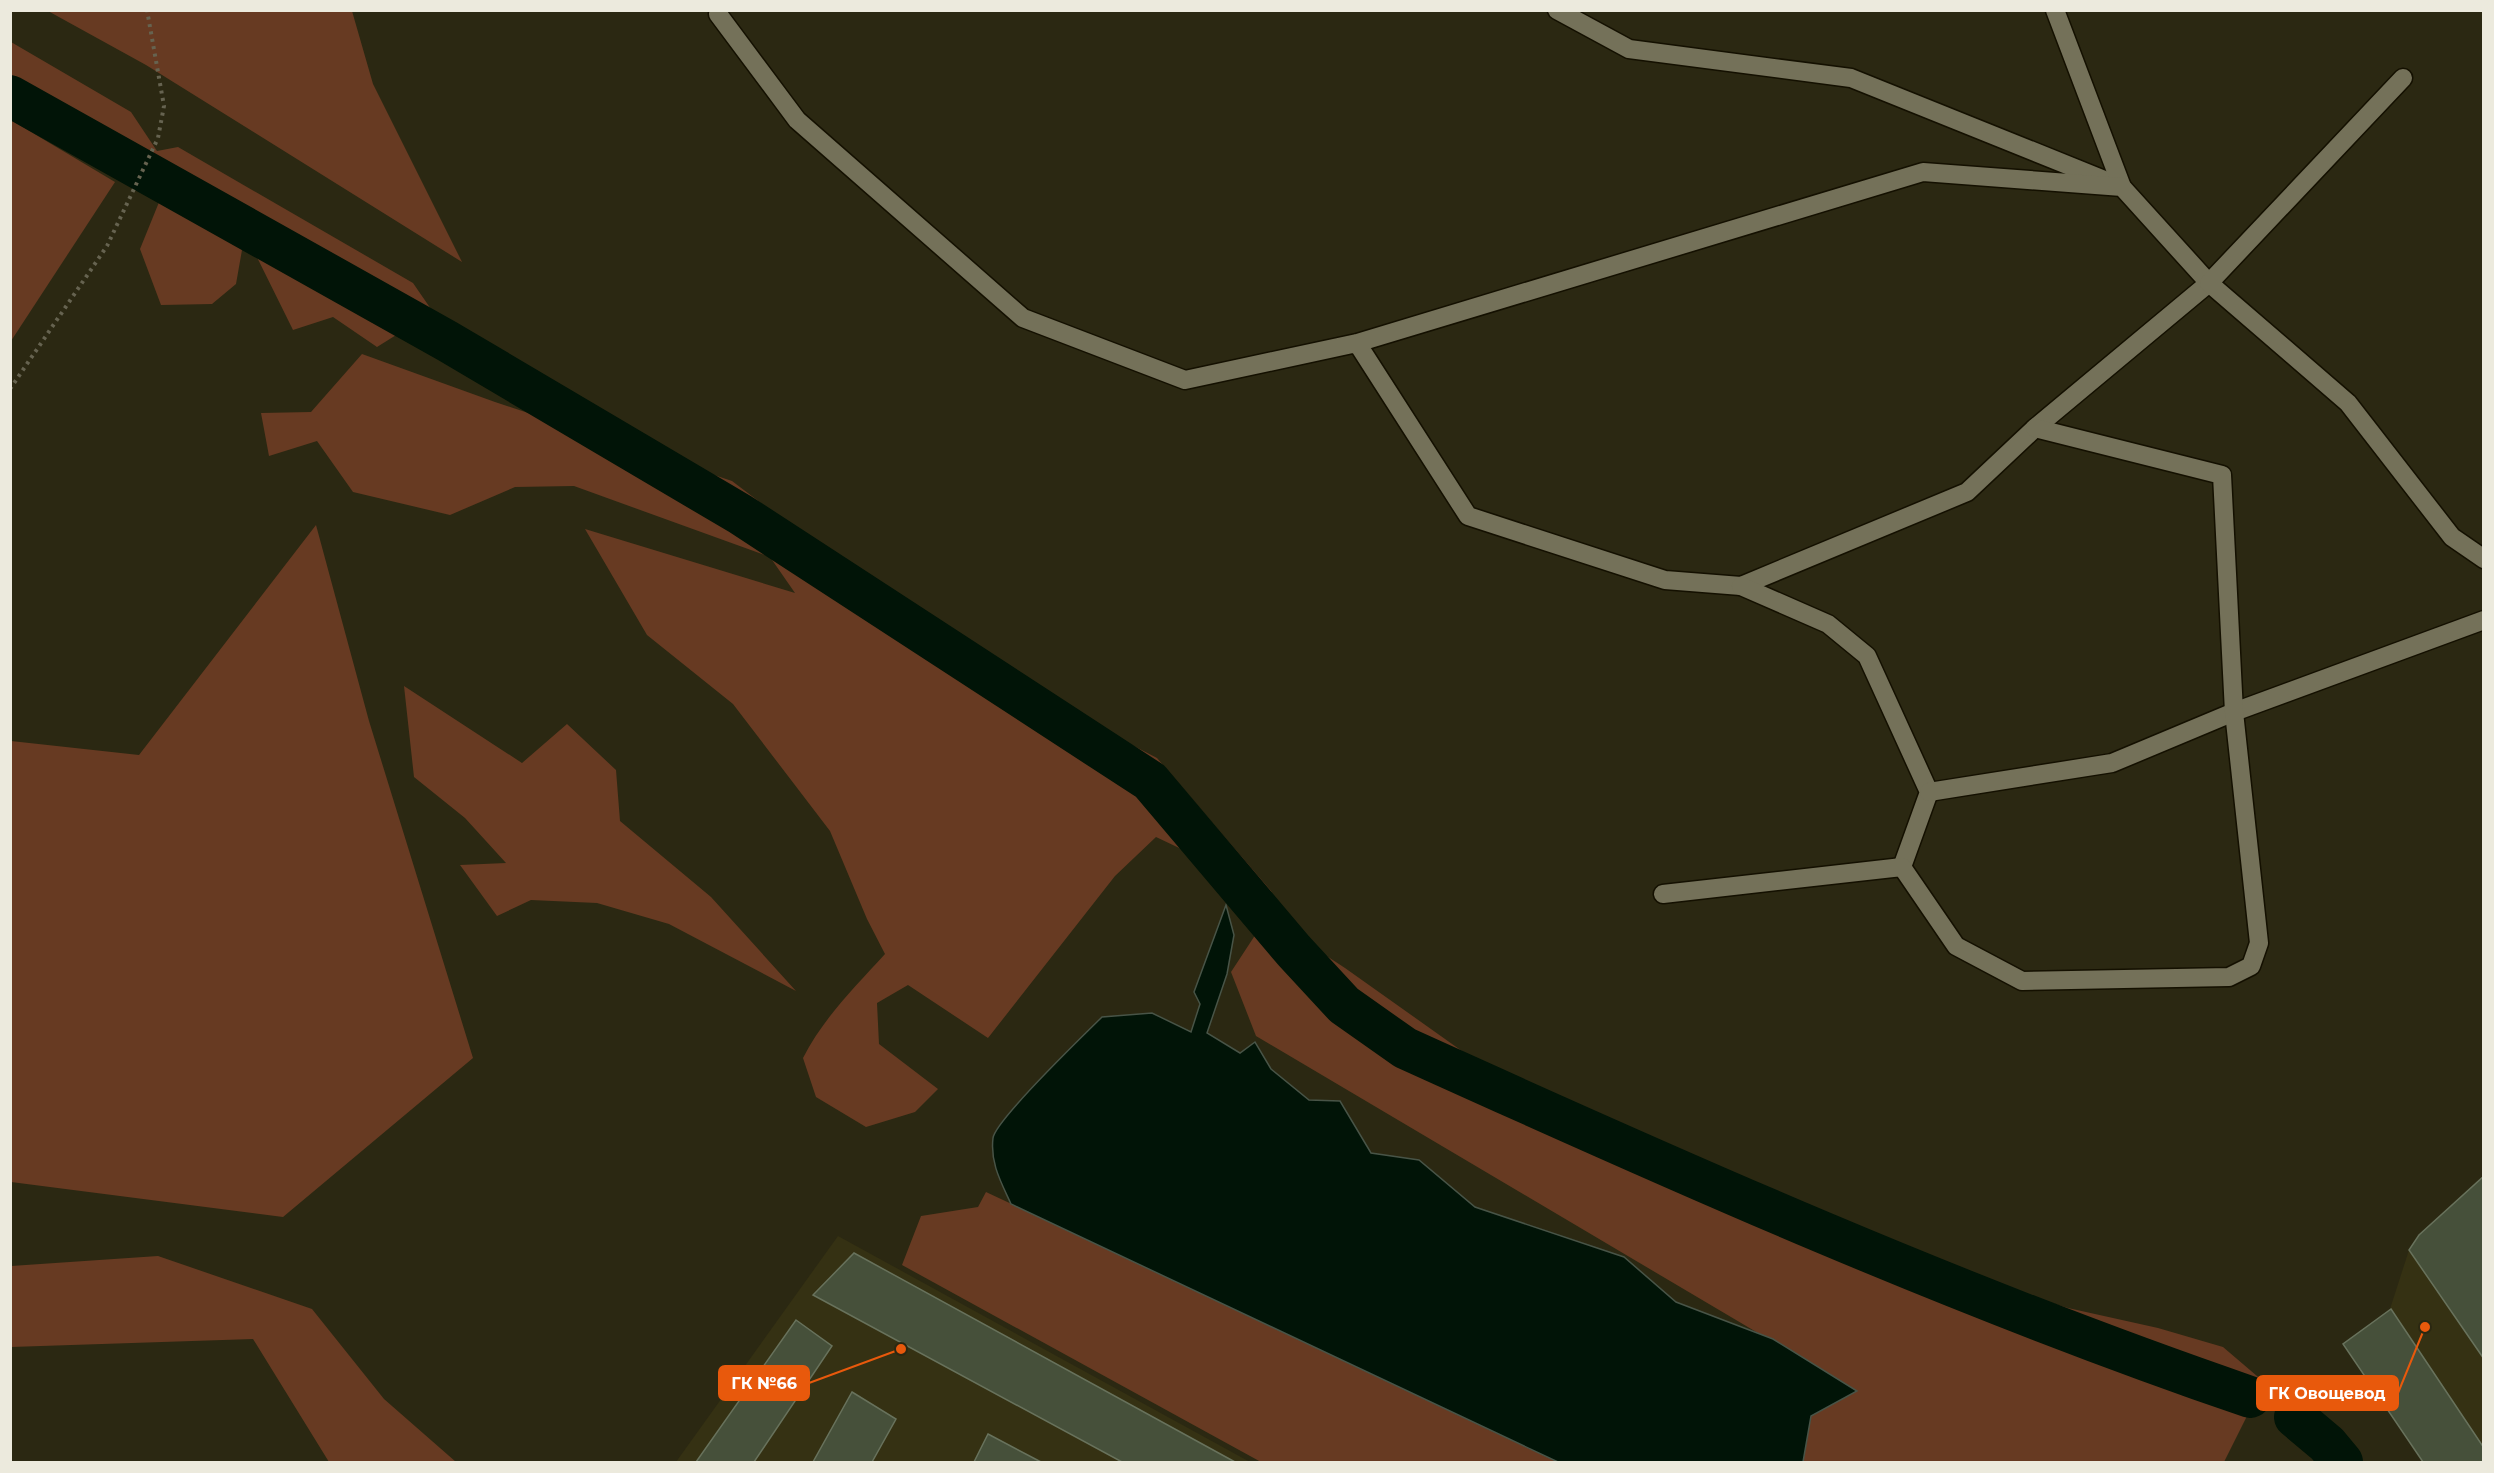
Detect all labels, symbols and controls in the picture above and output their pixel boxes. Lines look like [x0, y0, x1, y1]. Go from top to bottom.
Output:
callout: ГК №66 [719, 1366, 809, 1400]
text: ГК №66 [731, 1374, 797, 1393]
callout: ГК Овощевод [2257, 1376, 2398, 1410]
text: ГК Овощевод [2269, 1384, 2386, 1403]

